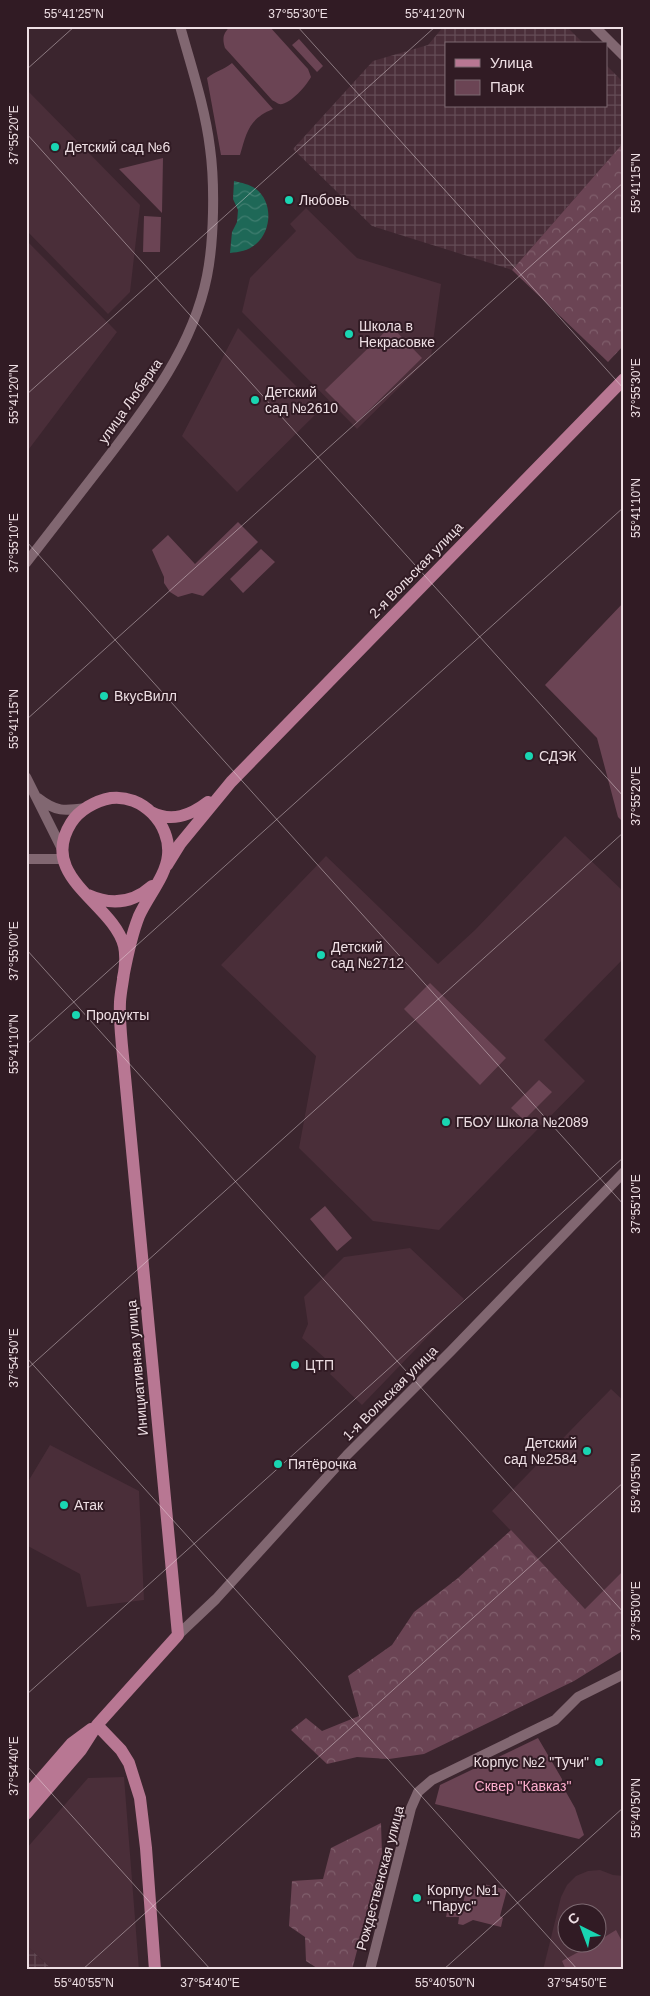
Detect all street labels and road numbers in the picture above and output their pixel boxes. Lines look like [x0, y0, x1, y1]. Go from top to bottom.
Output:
street label: улица Люберка [95, 355, 165, 446]
street label: 2-я Вольская улица [366, 518, 466, 621]
street label: Инициативная улица [123, 1299, 151, 1436]
street label: 1-я Вольская улица [339, 1342, 441, 1444]
street label: Рождественская улица [353, 1804, 407, 1952]

